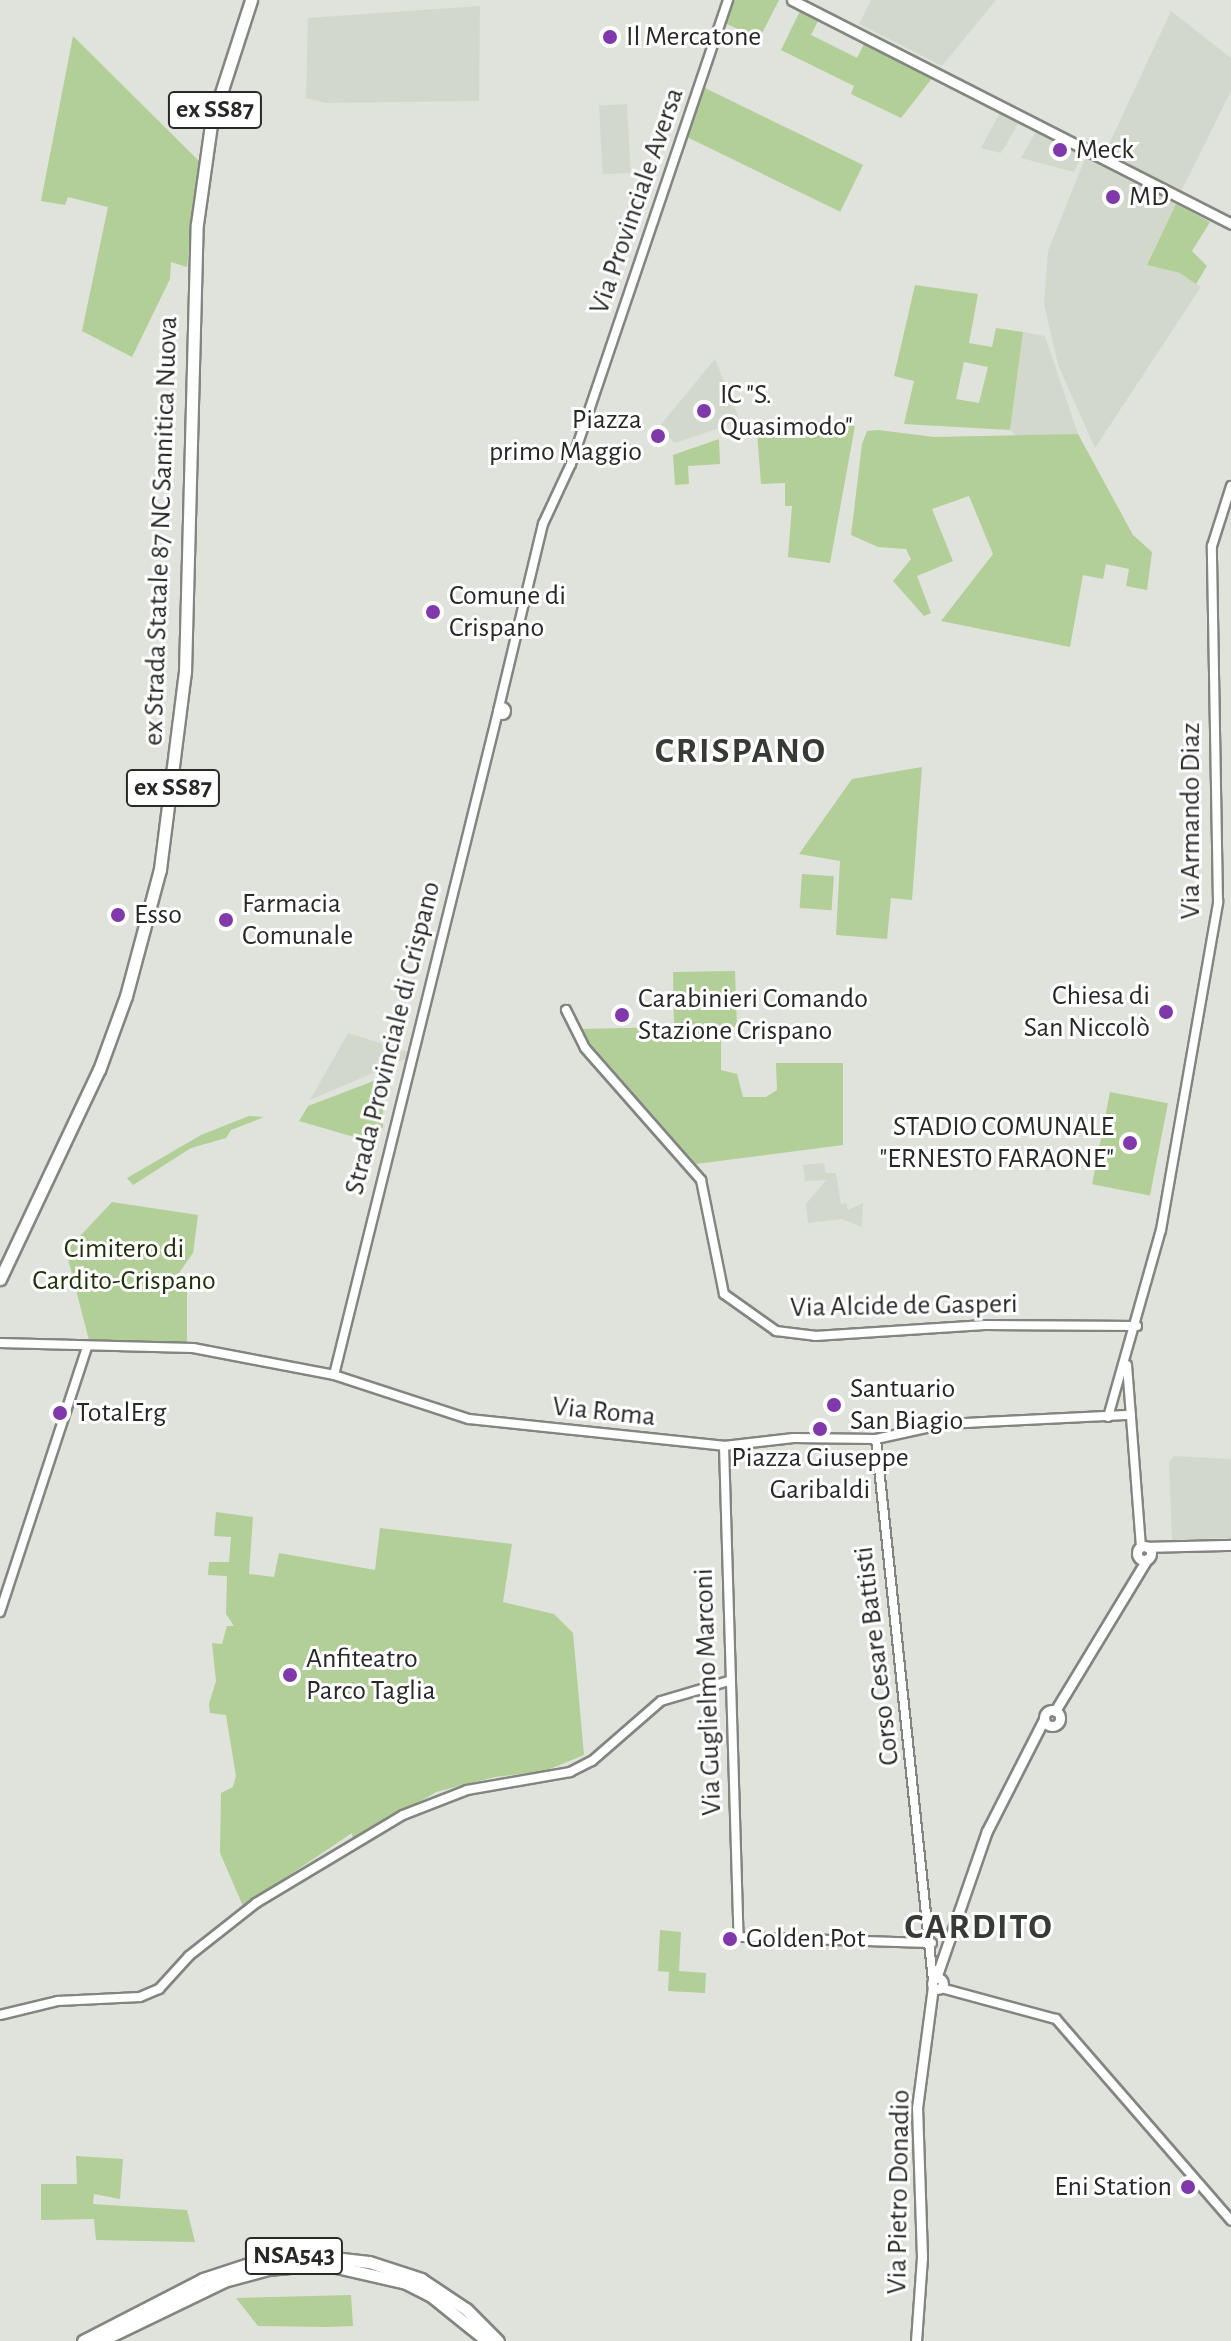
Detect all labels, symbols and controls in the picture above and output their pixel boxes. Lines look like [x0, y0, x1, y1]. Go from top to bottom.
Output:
place label: Il Mercatone [626, 20, 761, 54]
marker: Il Mercatone [601, 28, 619, 46]
street label: Via Provinciale Aversa [583, 83, 691, 319]
road number: ex SS87 [167, 88, 263, 132]
place label: Meck [1076, 133, 1134, 167]
marker: Meck [1051, 141, 1069, 159]
place label: MD [1129, 180, 1169, 214]
marker: MD [1104, 188, 1122, 206]
street label: ex Strada Statale 87 NC Sannitica Nuova [137, 316, 185, 746]
place label: IC "S. Quasimodo" [720, 378, 853, 444]
marker: IC "S. Quasimodo" [695, 402, 713, 420]
place label: Piazza primo Maggio [489, 403, 642, 469]
marker: Piazza primo Maggio [649, 427, 667, 445]
place label: Comune di Crispano [449, 579, 566, 645]
marker: Comune di Crispano [424, 603, 442, 621]
street label: Via Armando Diaz [1174, 723, 1208, 919]
district label: CRISPANO [655, 730, 827, 774]
road number: ex SS87 [125, 766, 221, 810]
street label: Strada Provinciale di Crispano [338, 878, 448, 1198]
place label: Farmacia Comunale [242, 887, 353, 953]
place label: Esso [134, 898, 182, 932]
marker: Esso [109, 906, 127, 924]
marker: Farmacia Comunale [217, 911, 235, 929]
place label: Chiesa di San Niccolò [1024, 979, 1150, 1045]
place label: Carabinieri Comando Stazione Crispano [638, 982, 868, 1048]
marker: Chiesa di San Niccolò [1157, 1003, 1175, 1021]
marker: Carabinieri Comando Stazione Crispano [613, 1006, 631, 1024]
place label: STADIO COMUNALE "ERNESTO FARAONE" [880, 1110, 1114, 1176]
marker: STADIO COMUNALE "ERNESTO FARAONE" [1121, 1134, 1139, 1152]
park label: Cimitero di Cardito-Crispano [32, 1232, 216, 1298]
street label: Via Alcide de Gasperi [790, 1287, 1018, 1325]
place label: Santuario San Biagio [850, 1372, 963, 1438]
street label: Via Roma [551, 1390, 657, 1434]
place label: TotalErg [76, 1396, 166, 1430]
marker: Santuario San Biagio [825, 1396, 843, 1414]
marker: TotalErg [51, 1404, 69, 1422]
marker: Piazza Giuseppe Garibaldi [811, 1420, 829, 1438]
place label: Piazza Giuseppe Garibaldi [731, 1441, 909, 1507]
street label: Corso Cesare Battisti [847, 1545, 907, 1767]
street label: Via Guglielmo Marconi [687, 1568, 729, 1816]
place label: Anfiteatro Parco Taglia [306, 1642, 436, 1708]
marker: Anfiteatro Parco Taglia [281, 1666, 299, 1684]
district label: CARDITO [904, 1906, 1054, 1950]
place label: Golden Pot [746, 1922, 865, 1956]
marker: Golden Pot [721, 1930, 739, 1948]
street label: Via Pietro Donadio [880, 2089, 918, 2295]
place label: Eni Station [1054, 2170, 1172, 2204]
marker: Eni Station [1179, 2178, 1197, 2196]
road number: NSA543 [244, 2234, 344, 2278]

